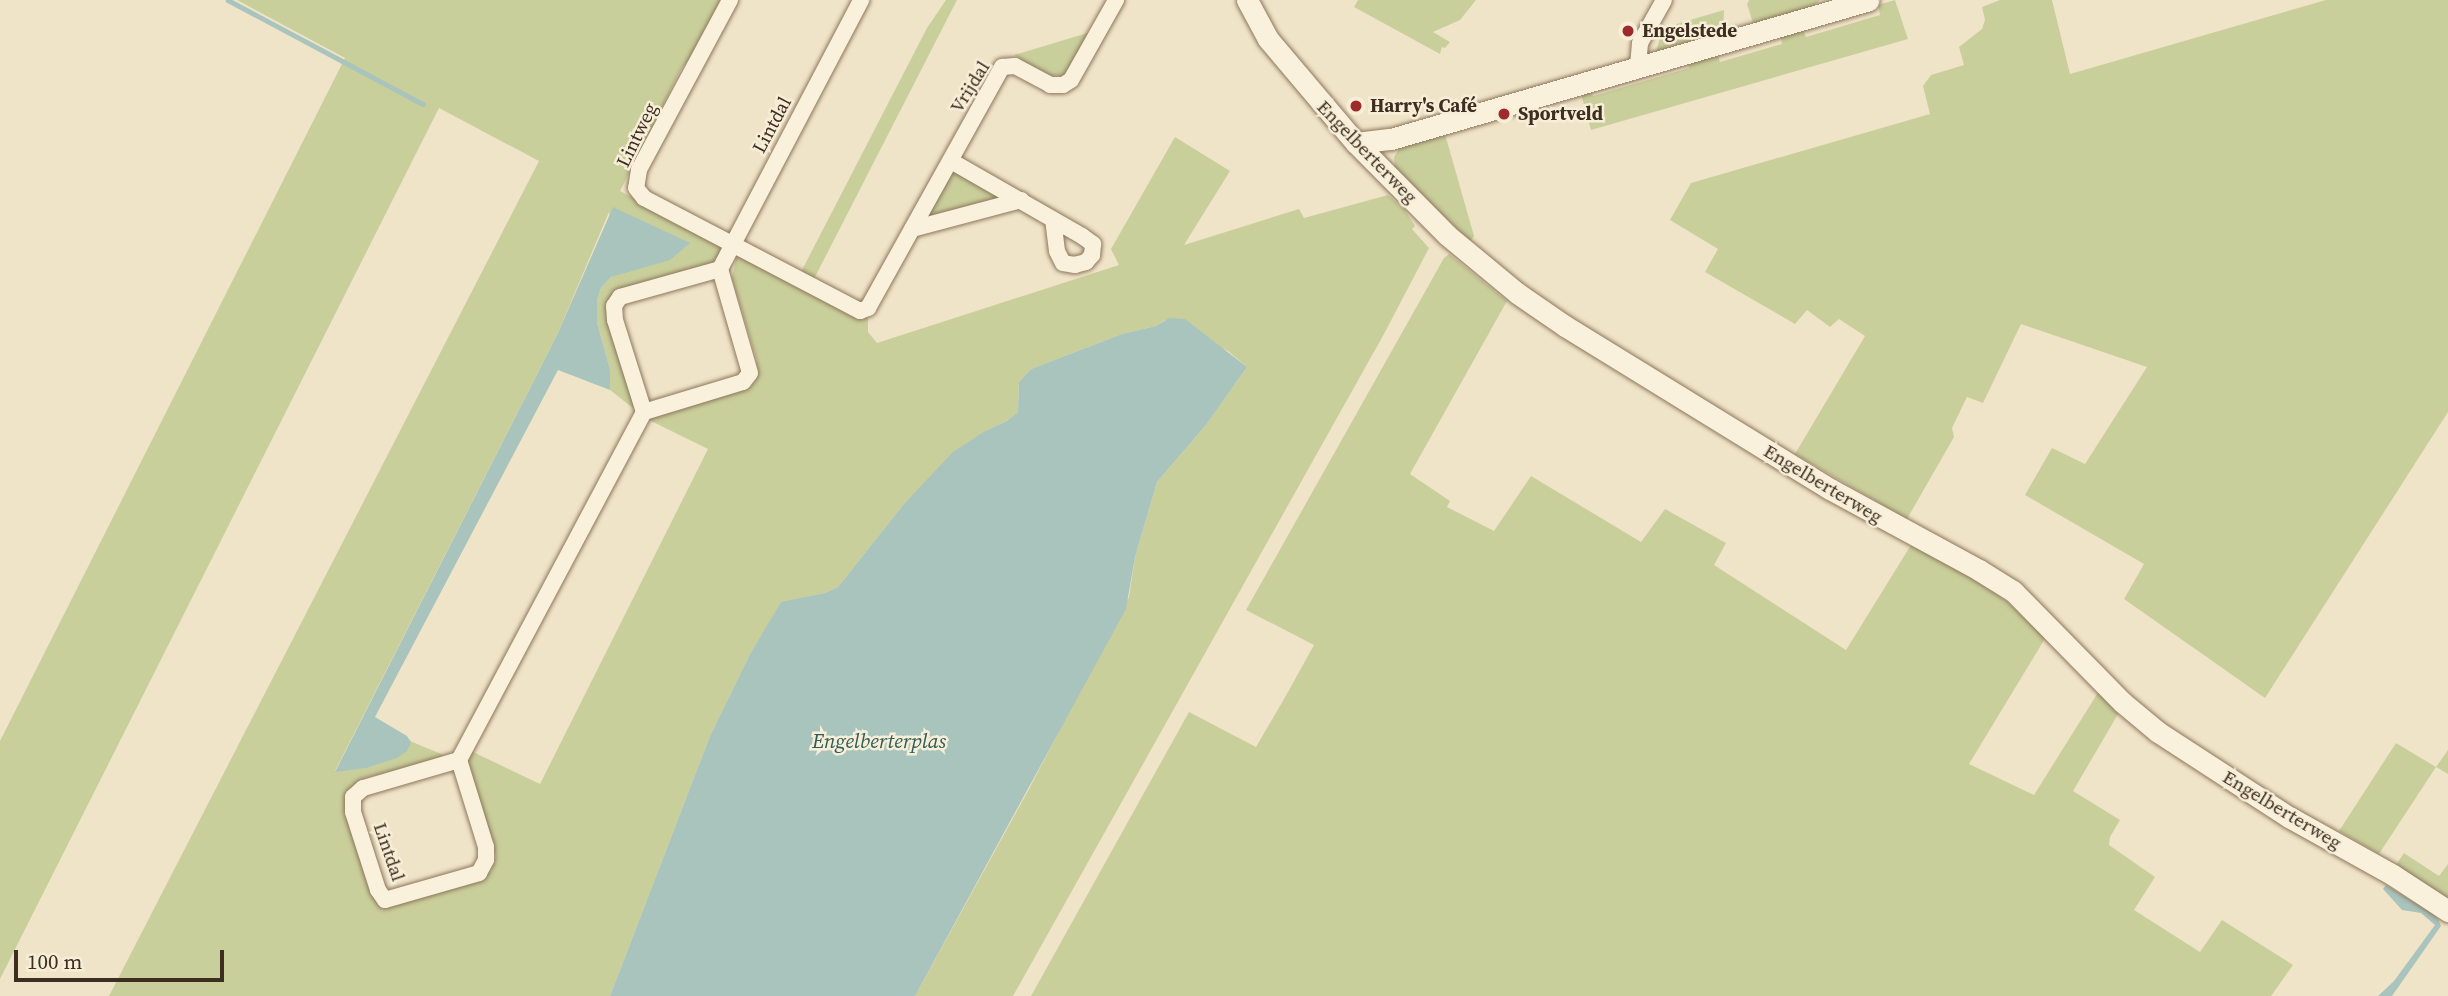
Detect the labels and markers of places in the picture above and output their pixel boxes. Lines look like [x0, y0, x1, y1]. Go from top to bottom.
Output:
place label: Engelstede [1642, 20, 1737, 42]
marker: Engelstede [1620, 23, 1636, 39]
place label: Harry's Café [1370, 95, 1477, 117]
marker: Harry's Café [1348, 98, 1364, 114]
place label: Sportveld [1518, 103, 1603, 125]
marker: Sportveld [1496, 106, 1512, 122]

